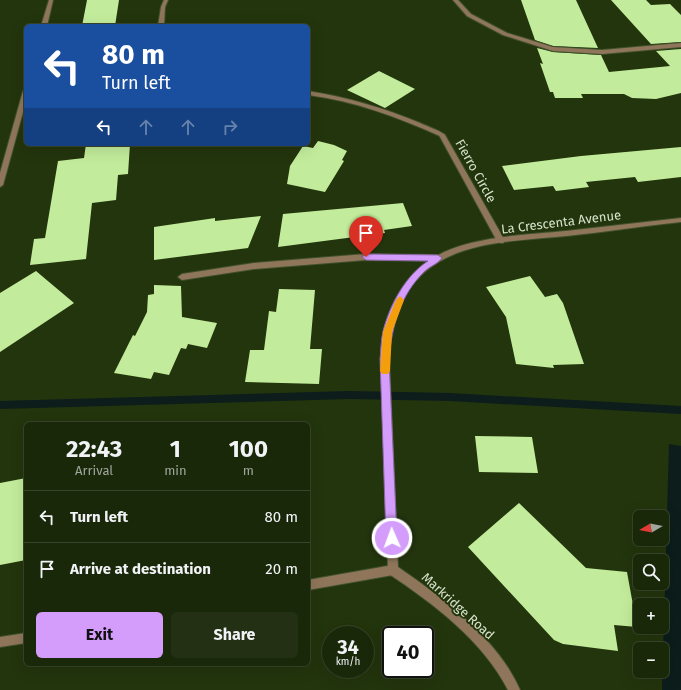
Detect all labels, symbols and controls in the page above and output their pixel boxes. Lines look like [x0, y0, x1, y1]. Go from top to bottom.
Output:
text: 80 m [102, 38, 165, 71]
icon: left [36, 40, 88, 92]
text: Turn left [102, 72, 171, 94]
icon: left [93, 116, 115, 138]
icon: ahead [135, 116, 157, 138]
icon: ahead [177, 116, 199, 138]
icon: right [219, 116, 241, 138]
street label: Fierro Circle [452, 137, 500, 205]
street label: La Crescenta Avenue [500, 207, 622, 237]
pin [349, 216, 383, 257]
icon: arrive [355, 222, 377, 244]
text: 22:43 [66, 435, 122, 463]
text: 1 [170, 435, 181, 463]
text: 100 [229, 435, 268, 463]
text: Arrival [75, 463, 113, 478]
text: min [164, 463, 187, 478]
text: m [243, 463, 254, 478]
icon: left [36, 506, 58, 528]
text: Turn left [70, 508, 128, 526]
text: 80 m [265, 508, 298, 526]
north arrow [633, 510, 669, 546]
map controls [633, 510, 669, 678]
position arrow [371, 517, 413, 559]
button: search [633, 554, 669, 590]
icon: arrive [36, 558, 58, 580]
text: Arrive at destination [70, 560, 211, 578]
text: 20 m [265, 560, 298, 578]
street label: Markridge Road [419, 570, 497, 642]
button: + [633, 598, 669, 634]
button: Exit [36, 612, 163, 658]
button: Share [171, 612, 298, 658]
speed limit sign: 40 [382, 626, 434, 678]
text: 34 [337, 635, 359, 659]
button: − [633, 642, 669, 678]
text: km/h [336, 656, 360, 668]

